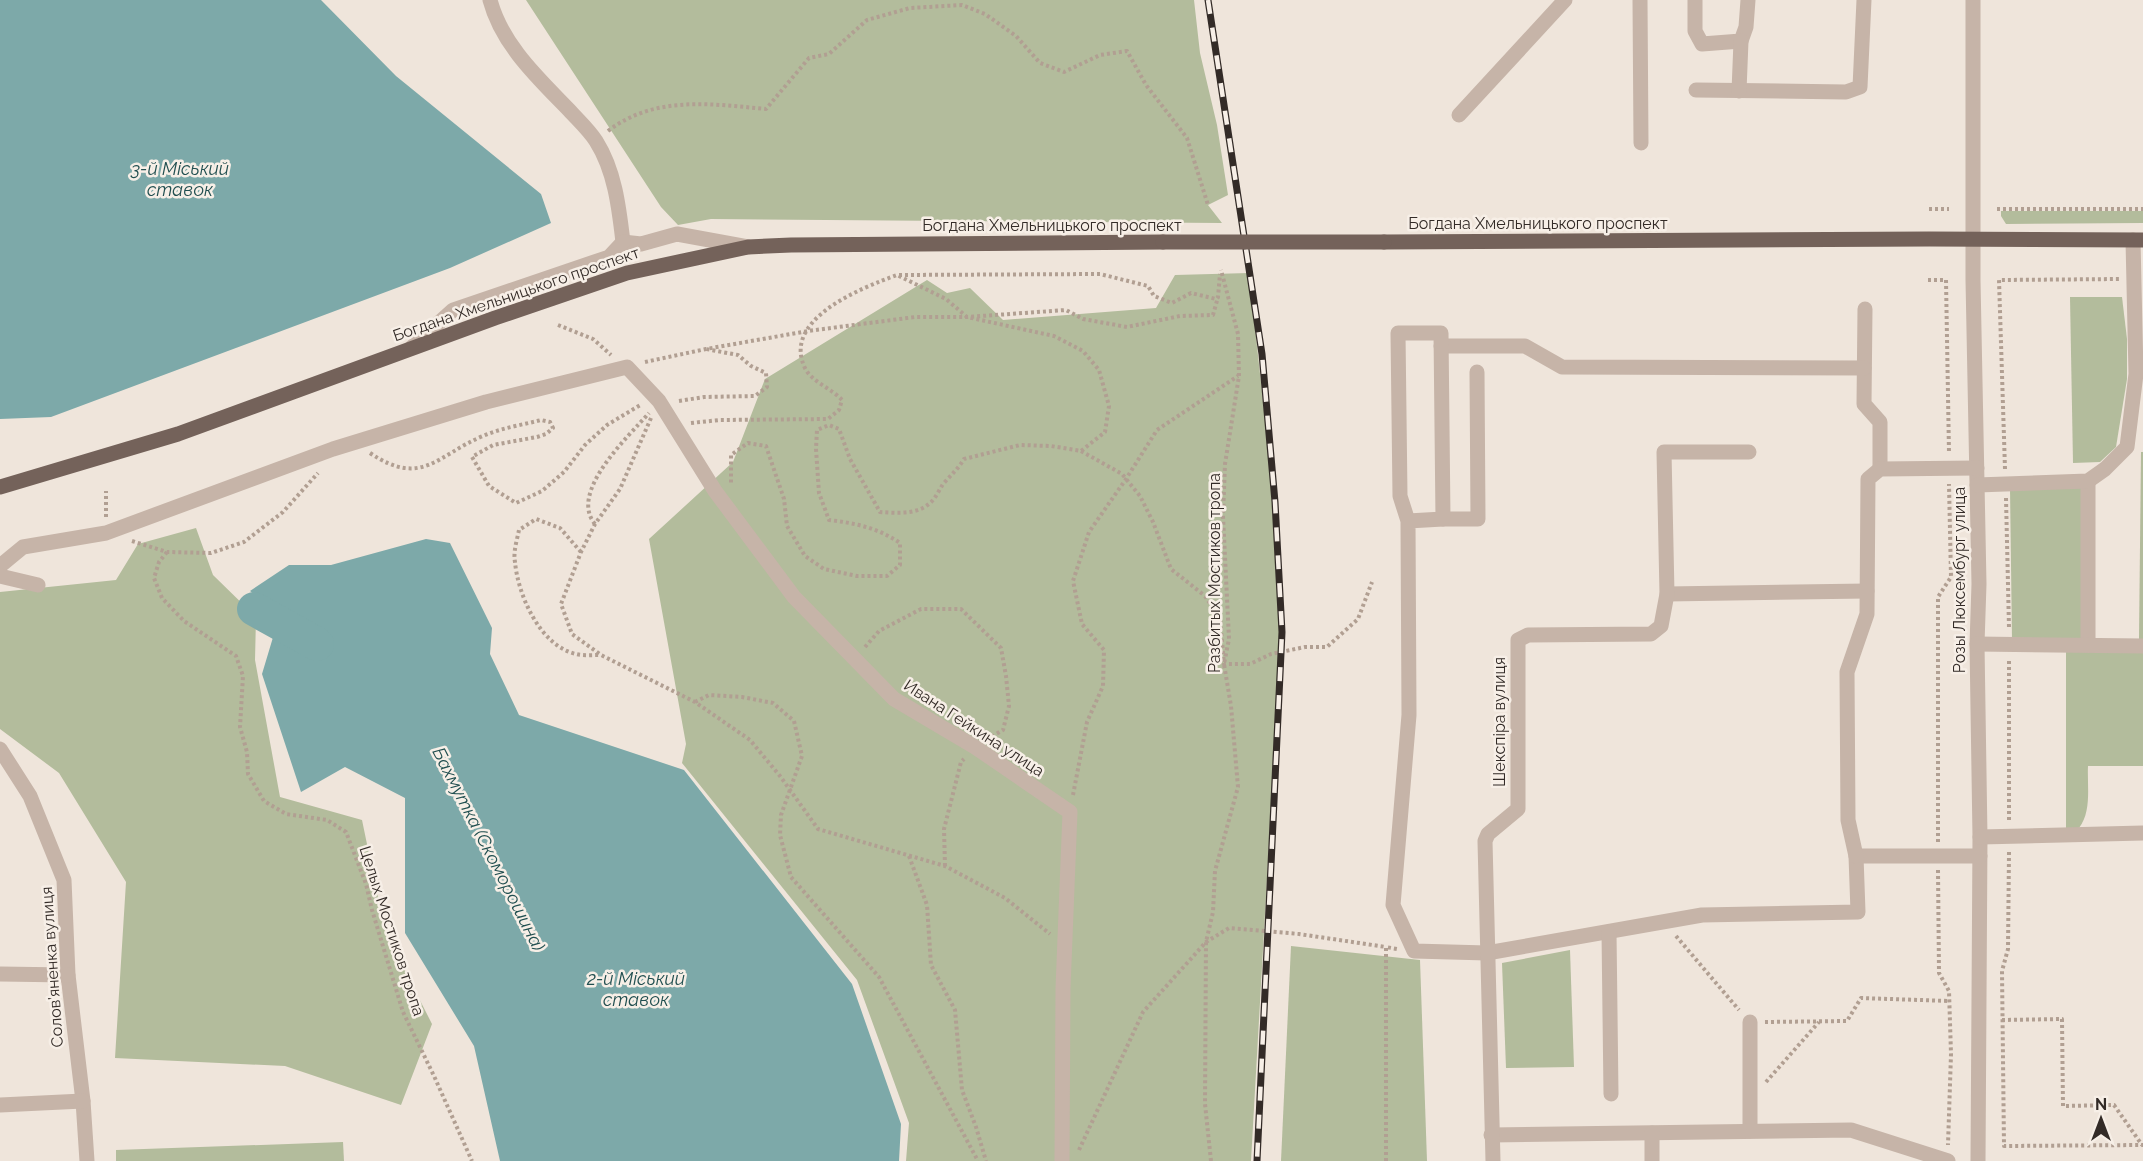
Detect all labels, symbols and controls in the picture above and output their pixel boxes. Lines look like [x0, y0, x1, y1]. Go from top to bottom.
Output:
water label: 3-й Міський ставок [130, 158, 229, 200]
street label: Богдана Хмельницького проспект [1408, 214, 1668, 233]
street label: Богдана Хмельницького проспект [922, 216, 1182, 235]
street label: Богдана Хмельницького проспект [390, 243, 642, 345]
street label: Разбитых Мостиков тропа [1205, 473, 1224, 673]
street label: Розы Люксембург улица [1950, 487, 1969, 673]
street label: Шекспіра вулиця [1490, 657, 1509, 787]
street label: Ивана Гейкина улица [900, 676, 1048, 780]
water label: Бахмутка (Скоморошина) [428, 744, 550, 955]
street label: Целых Мостиков тропа [356, 844, 428, 1018]
street label: Солов’яненка вулиця [37, 886, 67, 1048]
water label: 2-й Міський ставок [586, 968, 685, 1010]
north arrow [2071, 1089, 2131, 1149]
text: N [2095, 1095, 2107, 1114]

